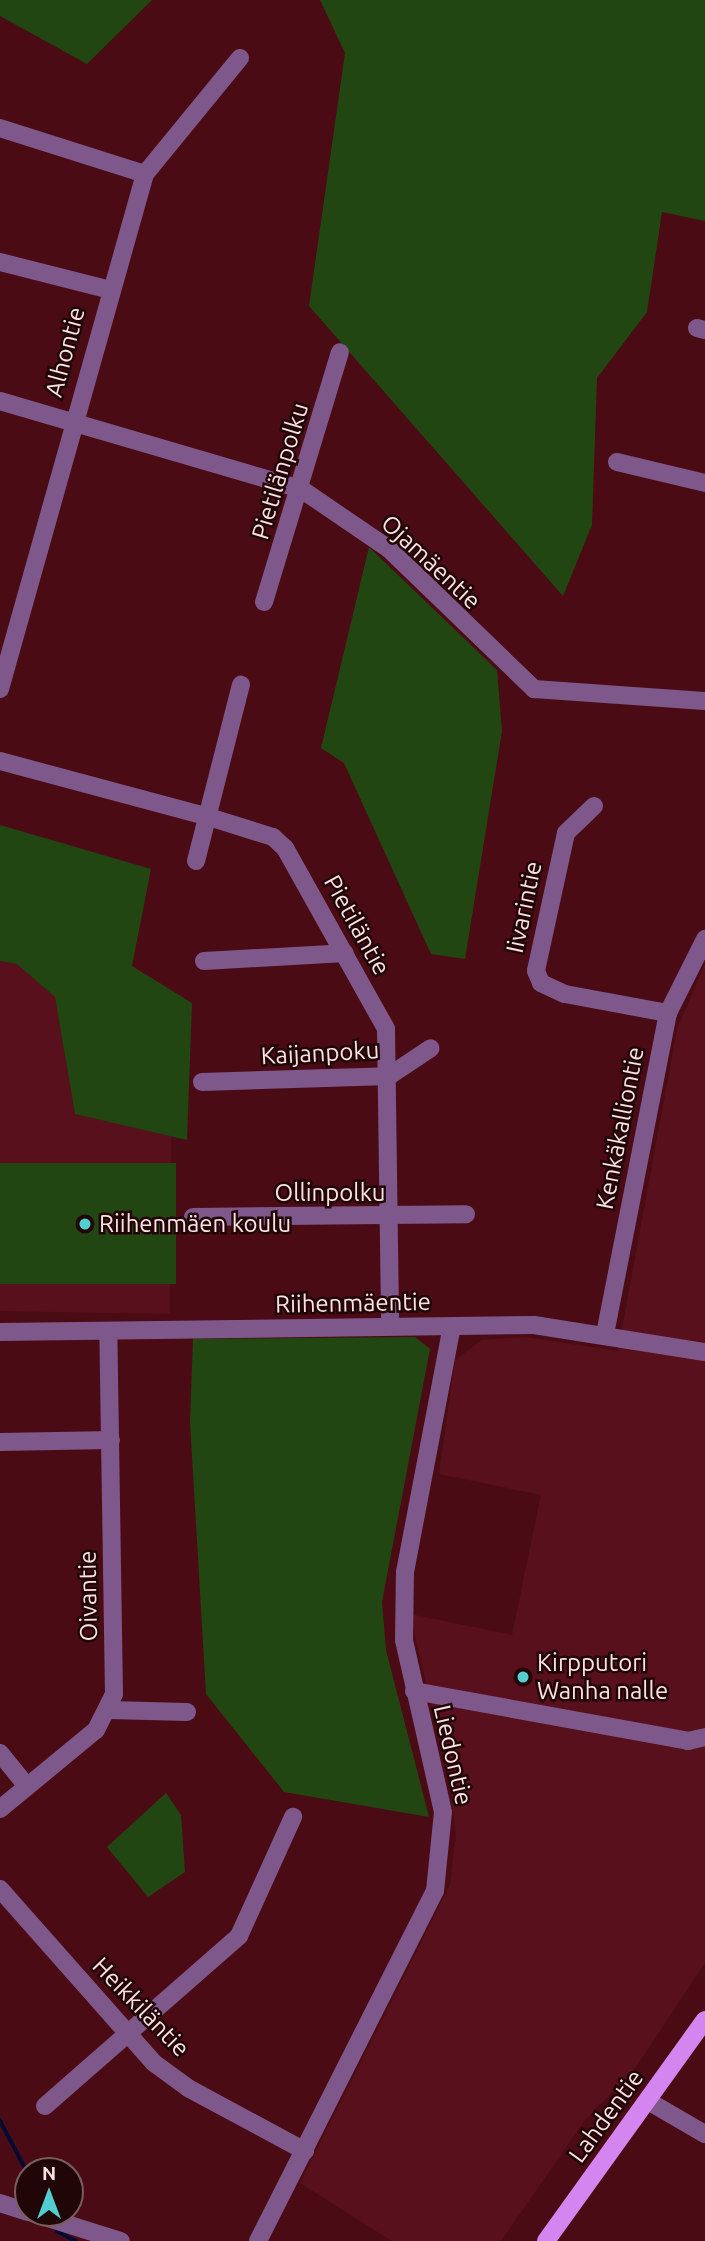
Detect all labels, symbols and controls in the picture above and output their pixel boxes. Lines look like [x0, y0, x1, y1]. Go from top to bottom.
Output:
street label: Alhontie [39, 304, 91, 400]
street label: Pietilänpolku [246, 399, 314, 543]
street label: Ojamäentie [375, 509, 487, 615]
street label: Iivarintie [500, 858, 548, 956]
street label: Pietiläntie [318, 870, 396, 980]
street label: Kaijanpoku [260, 1036, 380, 1070]
street label: Kenkäkalliontie [590, 1044, 650, 1212]
street label: Ollinpolku [275, 1179, 385, 1207]
place label: Riihenmäen koulu [99, 1210, 291, 1238]
marker: Riihenmäen koulu [77, 1216, 93, 1232]
street label: Riihenmäentie [275, 1287, 431, 1319]
street label: Oivantie [73, 1550, 103, 1642]
place label: Kirpputori Wanha nalle [537, 1649, 668, 1705]
marker: Kirpputori Wanha nalle [515, 1669, 531, 1685]
street label: Liedontie [428, 1702, 478, 1808]
street label: Heikkiläntie [87, 1951, 195, 2063]
street label: Lahdentie [563, 2064, 649, 2168]
north arrow [14, 2157, 84, 2227]
text: N [42, 2162, 56, 2184]

